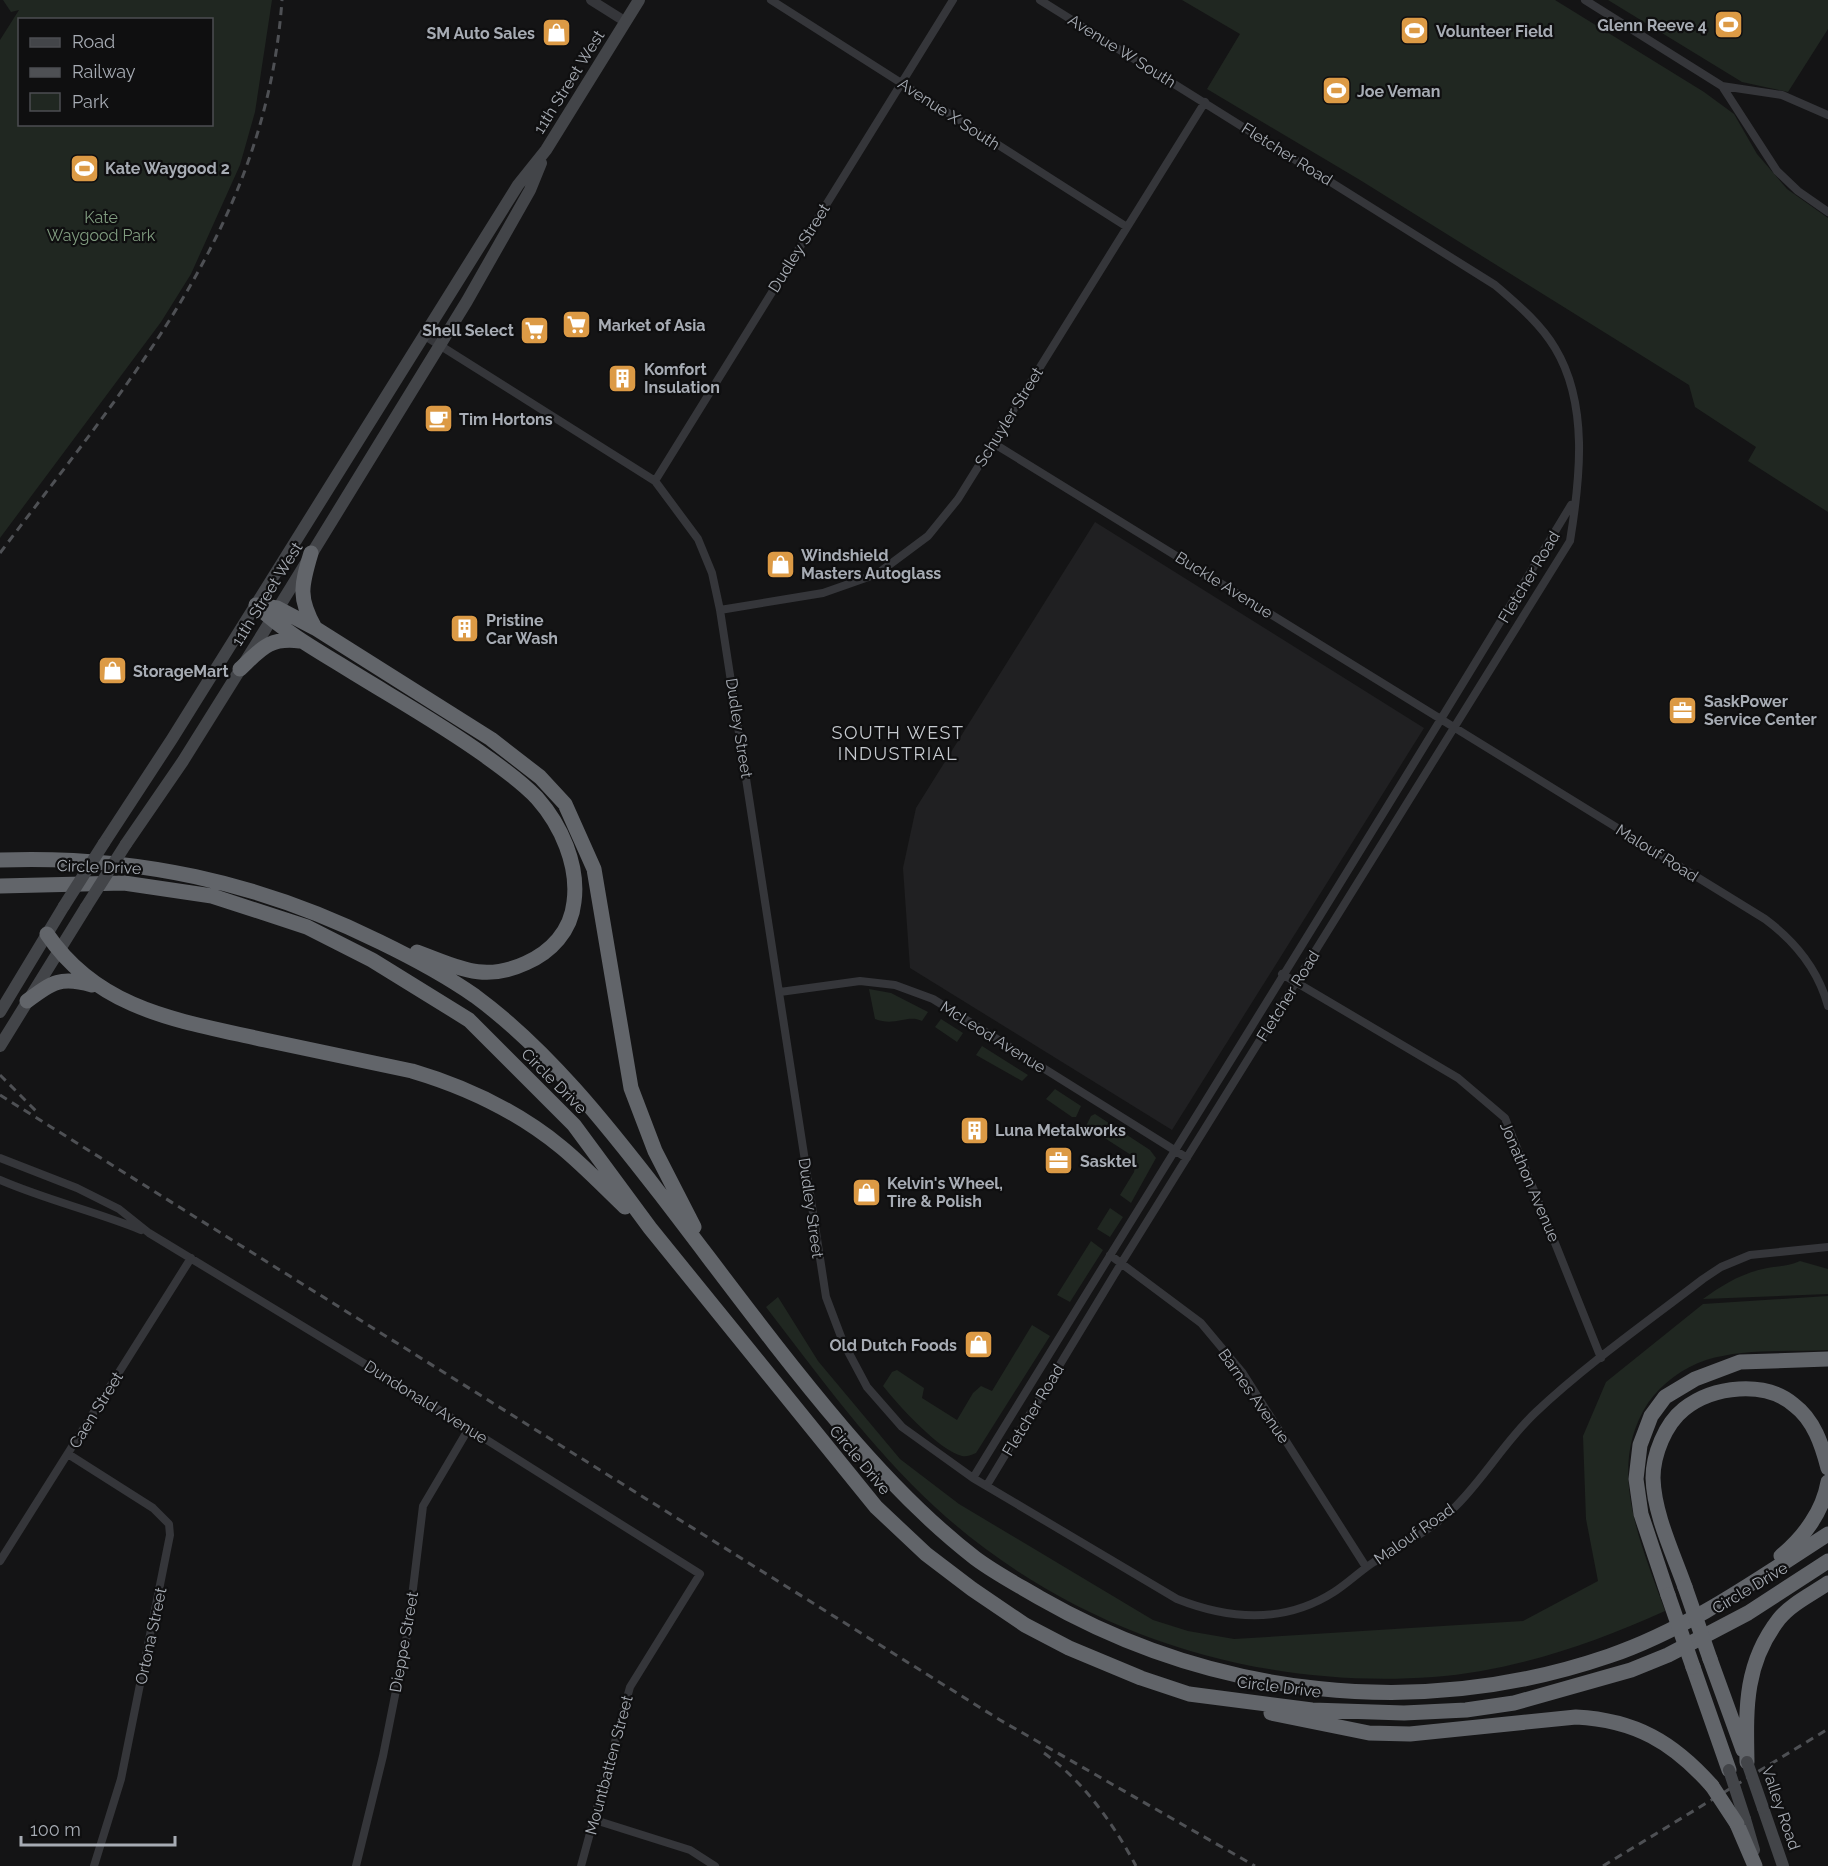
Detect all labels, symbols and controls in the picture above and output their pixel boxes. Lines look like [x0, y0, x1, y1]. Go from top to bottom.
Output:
sports icon: Glenn Reeve 4 [1712, 9, 1744, 41]
street label: Avenue W South [1065, 10, 1179, 92]
sports icon: Volunteer Field [1399, 15, 1431, 47]
place label: Glenn Reeve 4 [1597, 16, 1707, 35]
shop icon: SM Auto Sales [540, 17, 572, 49]
legend [18, 18, 213, 126]
place label: Volunteer Field [1436, 22, 1553, 41]
place label: SM Auto Sales [426, 24, 535, 43]
street label: 11th Street West [530, 26, 609, 137]
text: Road [72, 31, 115, 52]
text: Railway [72, 61, 136, 82]
street label: Avenue X South [895, 74, 1003, 154]
sports icon: Joe Veman [1320, 75, 1352, 107]
place label: Joe Veman [1357, 82, 1440, 101]
text: Park [72, 91, 109, 112]
street label: Fletcher Road [1238, 119, 1336, 190]
sports icon: Kate Waygood 2 [68, 152, 100, 184]
place label: Kate Waygood 2 [105, 159, 230, 178]
street label: Dudley Street [764, 200, 834, 296]
park label: Kate Waygood Park [47, 208, 156, 245]
supermarket icon: Market of Asia [561, 309, 593, 341]
supermarket icon: Shell Select [519, 314, 551, 346]
place label: Market of Asia [598, 316, 705, 335]
place label: Shell Select [422, 321, 514, 340]
place label: Komfort Insulation [644, 360, 720, 397]
building icon: Komfort Insulation [607, 362, 639, 394]
street label: Schuyler Street [971, 363, 1047, 470]
cafe icon: Tim Hortons [422, 403, 454, 435]
place label: Tim Hortons [459, 410, 553, 429]
street label: Fletcher Road [1494, 528, 1564, 626]
street label: 11th Street West [228, 538, 307, 649]
place label: Windshield Masters Autoglass [801, 546, 941, 583]
shop icon: Windshield Masters Autoglass [764, 548, 796, 580]
street label: Buckle Avenue [1172, 548, 1276, 622]
place label: Pristine Car Wash [486, 611, 558, 648]
building icon: Pristine Car Wash [449, 613, 481, 645]
shop icon: StorageMart [96, 655, 128, 687]
place label: StorageMart [133, 662, 229, 681]
street label: Dudley Street [722, 677, 756, 780]
place label: SaskPower Service Center [1704, 692, 1817, 729]
office icon: SaskPower Service Center [1667, 694, 1699, 726]
district label: SOUTH WEST INDUSTRIAL [832, 722, 964, 764]
street label: Malouf Road [1612, 820, 1702, 886]
street label: Circle Drive [56, 856, 142, 878]
street label: Fletcher Road [1253, 947, 1324, 1045]
street label: McLeod Avenue [937, 997, 1049, 1077]
street label: Circle Drive [517, 1044, 591, 1118]
building icon: Luna Metalworks [958, 1114, 990, 1146]
street label: Jonathon Avenue [1496, 1119, 1564, 1245]
place label: Luna Metalworks [995, 1121, 1126, 1140]
office icon: Sasktel [1043, 1145, 1075, 1177]
place label: Sasktel [1080, 1152, 1137, 1171]
street label: Dudley Street [795, 1157, 828, 1260]
place label: Kelvin's Wheel, Tire & Polish [887, 1174, 1003, 1211]
shop icon: Kelvin's Wheel, Tire & Polish [850, 1176, 882, 1208]
shop icon: Old Dutch Foods [962, 1329, 994, 1361]
place label: Old Dutch Foods [829, 1336, 957, 1355]
street label: Barnes Avenue [1214, 1345, 1294, 1447]
street label: Dundonald Avenue [361, 1356, 491, 1448]
street label: Fletcher Road [998, 1361, 1068, 1459]
street label: Caen Street [65, 1368, 127, 1452]
street label: Circle Drive [826, 1421, 894, 1499]
street label: Malouf Road [1370, 1499, 1458, 1569]
street label: Circle Drive [1709, 1558, 1791, 1618]
street label: Ortona Street [131, 1585, 171, 1686]
street label: Dieppe Street [386, 1590, 422, 1694]
street label: Circle Drive [1236, 1672, 1322, 1702]
street label: Mountbatten Street [581, 1692, 637, 1837]
street label: Valley Road [1758, 1764, 1804, 1852]
scale bar [21, 1809, 176, 1847]
text: 100 m [30, 1819, 81, 1840]

